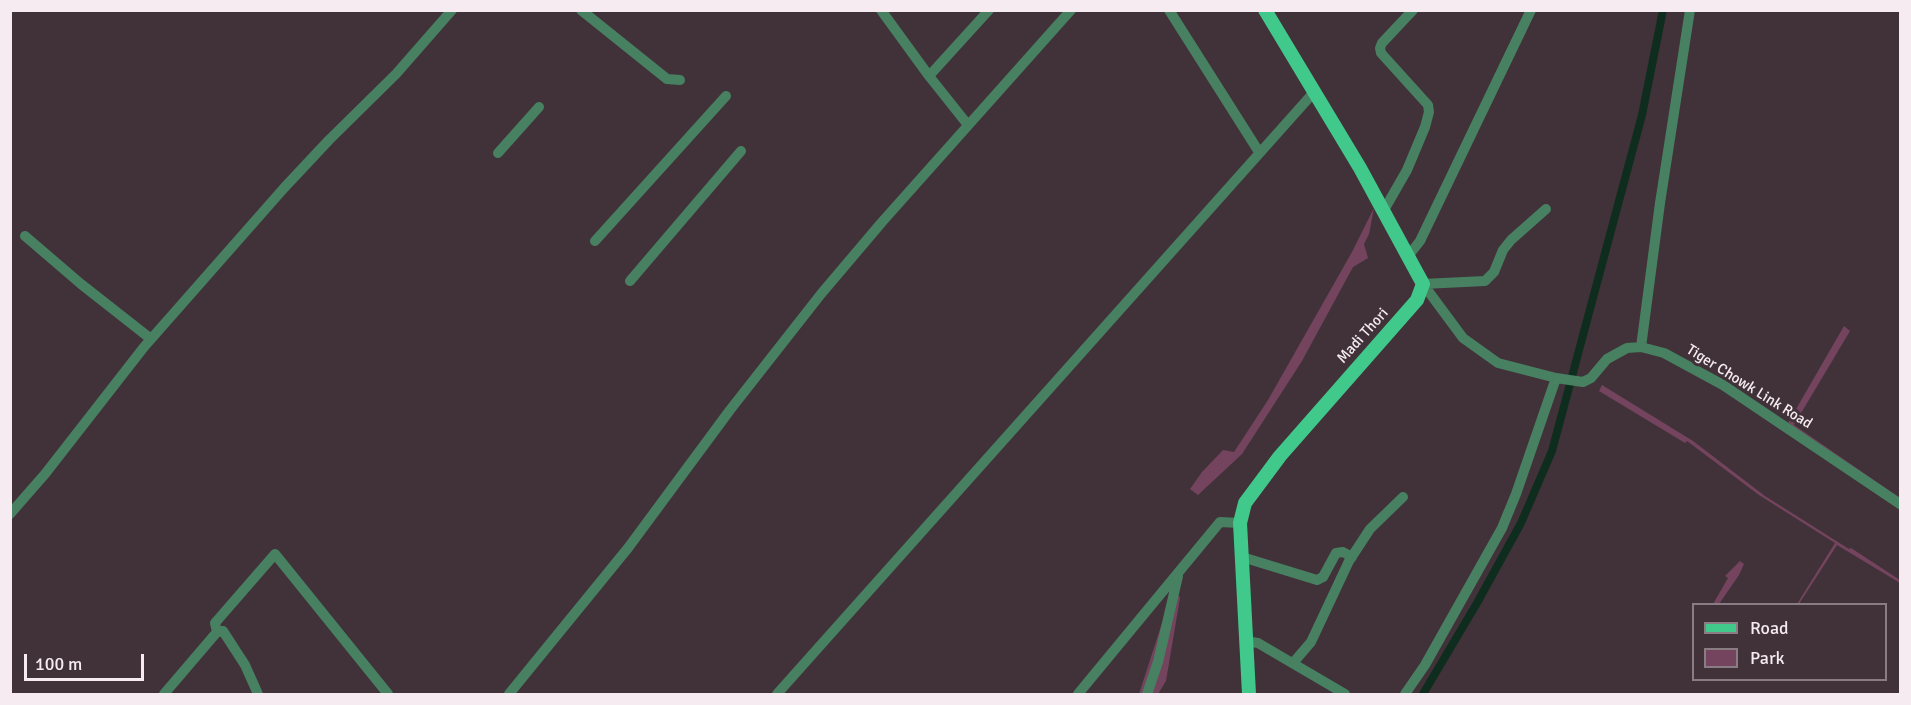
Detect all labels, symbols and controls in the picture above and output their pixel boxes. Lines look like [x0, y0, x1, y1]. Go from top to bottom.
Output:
street label: Madi Thori [1334, 305, 1392, 367]
street label: Tiger Chowk Link Road [1683, 341, 1815, 433]
legend [1692, 603, 1887, 681]
text: Road [1750, 617, 1789, 639]
scale bar [27, 642, 147, 680]
text: Park [1750, 647, 1785, 669]
text: 100 m [35, 653, 82, 675]

